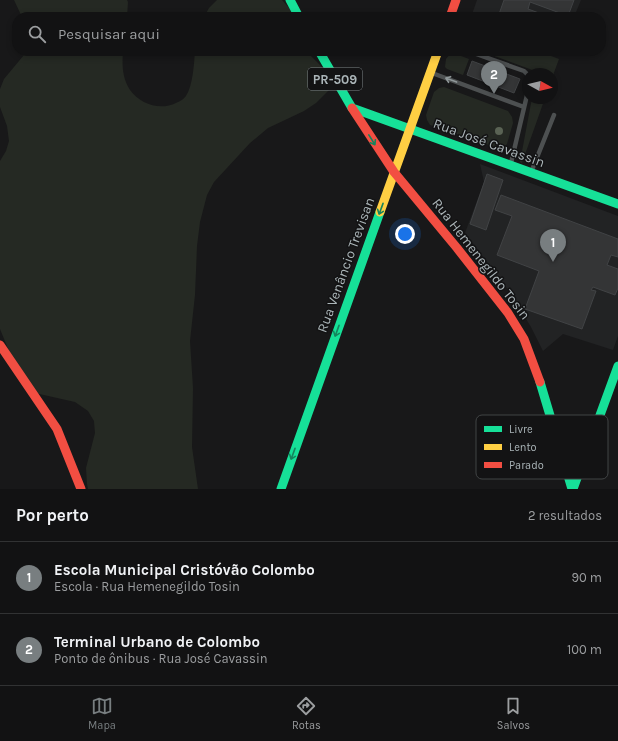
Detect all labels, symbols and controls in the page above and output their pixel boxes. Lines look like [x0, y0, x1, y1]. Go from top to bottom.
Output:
search box [12, 12, 606, 56]
icon: search [26, 23, 48, 45]
text: Pesquisar aqui [58, 25, 160, 43]
pin: 2 [481, 61, 507, 94]
road number: PR-509 [308, 68, 362, 90]
north arrow [522, 68, 558, 104]
one-way arrow [445, 76, 457, 84]
street label: Rua José Cavassin [431, 115, 547, 171]
one-way arrow [369, 134, 377, 146]
street label: Rua Venâncio Trevisan [314, 195, 378, 335]
street label: Rua Hemenegildo Tosin [428, 195, 534, 323]
one-way arrow [376, 202, 384, 214]
your location [395, 224, 415, 244]
pin: 1 [540, 229, 566, 262]
one-way arrow [333, 325, 340, 338]
legend [476, 415, 608, 479]
text: Livre [509, 423, 533, 436]
text: Lento [509, 441, 537, 454]
one-way arrow [289, 447, 297, 459]
text: Parado [509, 459, 544, 472]
text: Por perto [16, 505, 89, 525]
text: 2 resultados [528, 508, 602, 523]
text: Escola Municipal Cristóvão Colombo [54, 561, 315, 579]
text: 1 [27, 570, 31, 585]
text: 90 m [571, 570, 602, 585]
text: Escola · Rua Hemenegildo Tosin [54, 579, 240, 594]
text: Terminal Urbano de Colombo [54, 633, 260, 651]
text: 2 [25, 642, 33, 657]
text: 100 m [567, 642, 602, 657]
text: Ponto de ônibus · Rua José Cavassin [54, 651, 268, 666]
tab: Mapa [88, 695, 116, 732]
tab: Rotas [292, 695, 321, 732]
tab: Salvos [497, 695, 530, 732]

